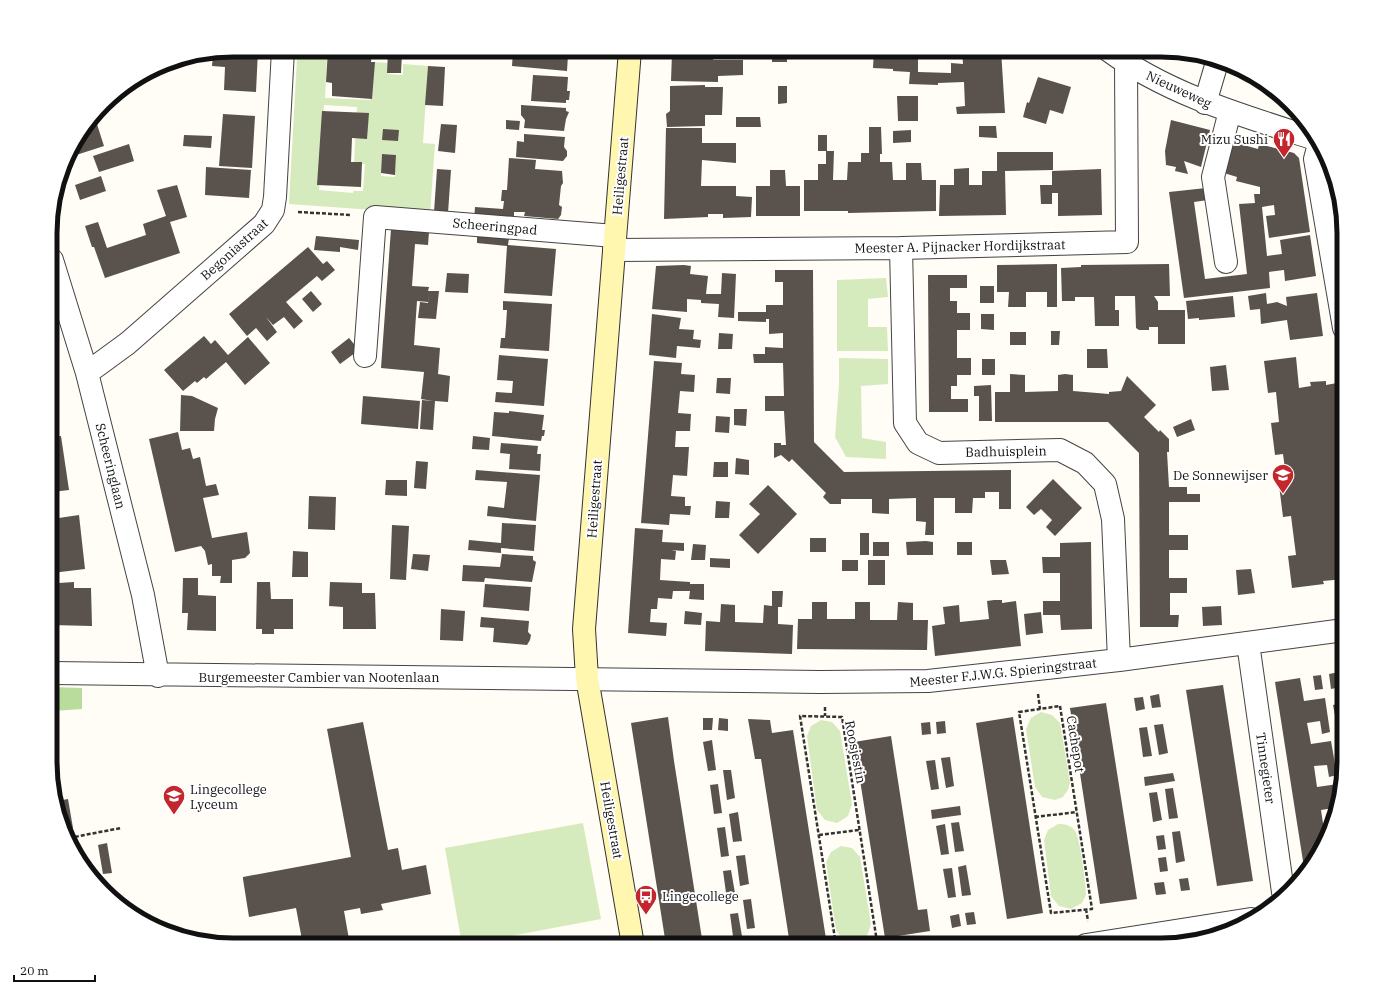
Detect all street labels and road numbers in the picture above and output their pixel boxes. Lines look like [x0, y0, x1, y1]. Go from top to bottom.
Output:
street label: Nieuweweg [1143, 67, 1214, 112]
street label: Heiligestraat [609, 136, 632, 216]
street label: Begoniastraat [197, 214, 272, 284]
street label: Scheeringpad [452, 214, 538, 239]
street label: Meester A. Pijnacker Hordijkstraat [854, 236, 1066, 257]
street label: Scheeringlaan [92, 421, 129, 511]
street label: Badhuisplein [965, 442, 1047, 461]
street label: Heiligestraat [583, 459, 606, 539]
street label: Meester F.J.W.G. Spieringstraat [909, 654, 1098, 691]
street label: Burgemeester Cambier van Nootenlaan [199, 669, 439, 686]
street label: Cachepot [1063, 714, 1088, 774]
street label: Roosjestin [841, 719, 870, 785]
street label: Tinnegieter [1252, 731, 1279, 805]
street label: Heiligestraat [596, 780, 627, 861]

